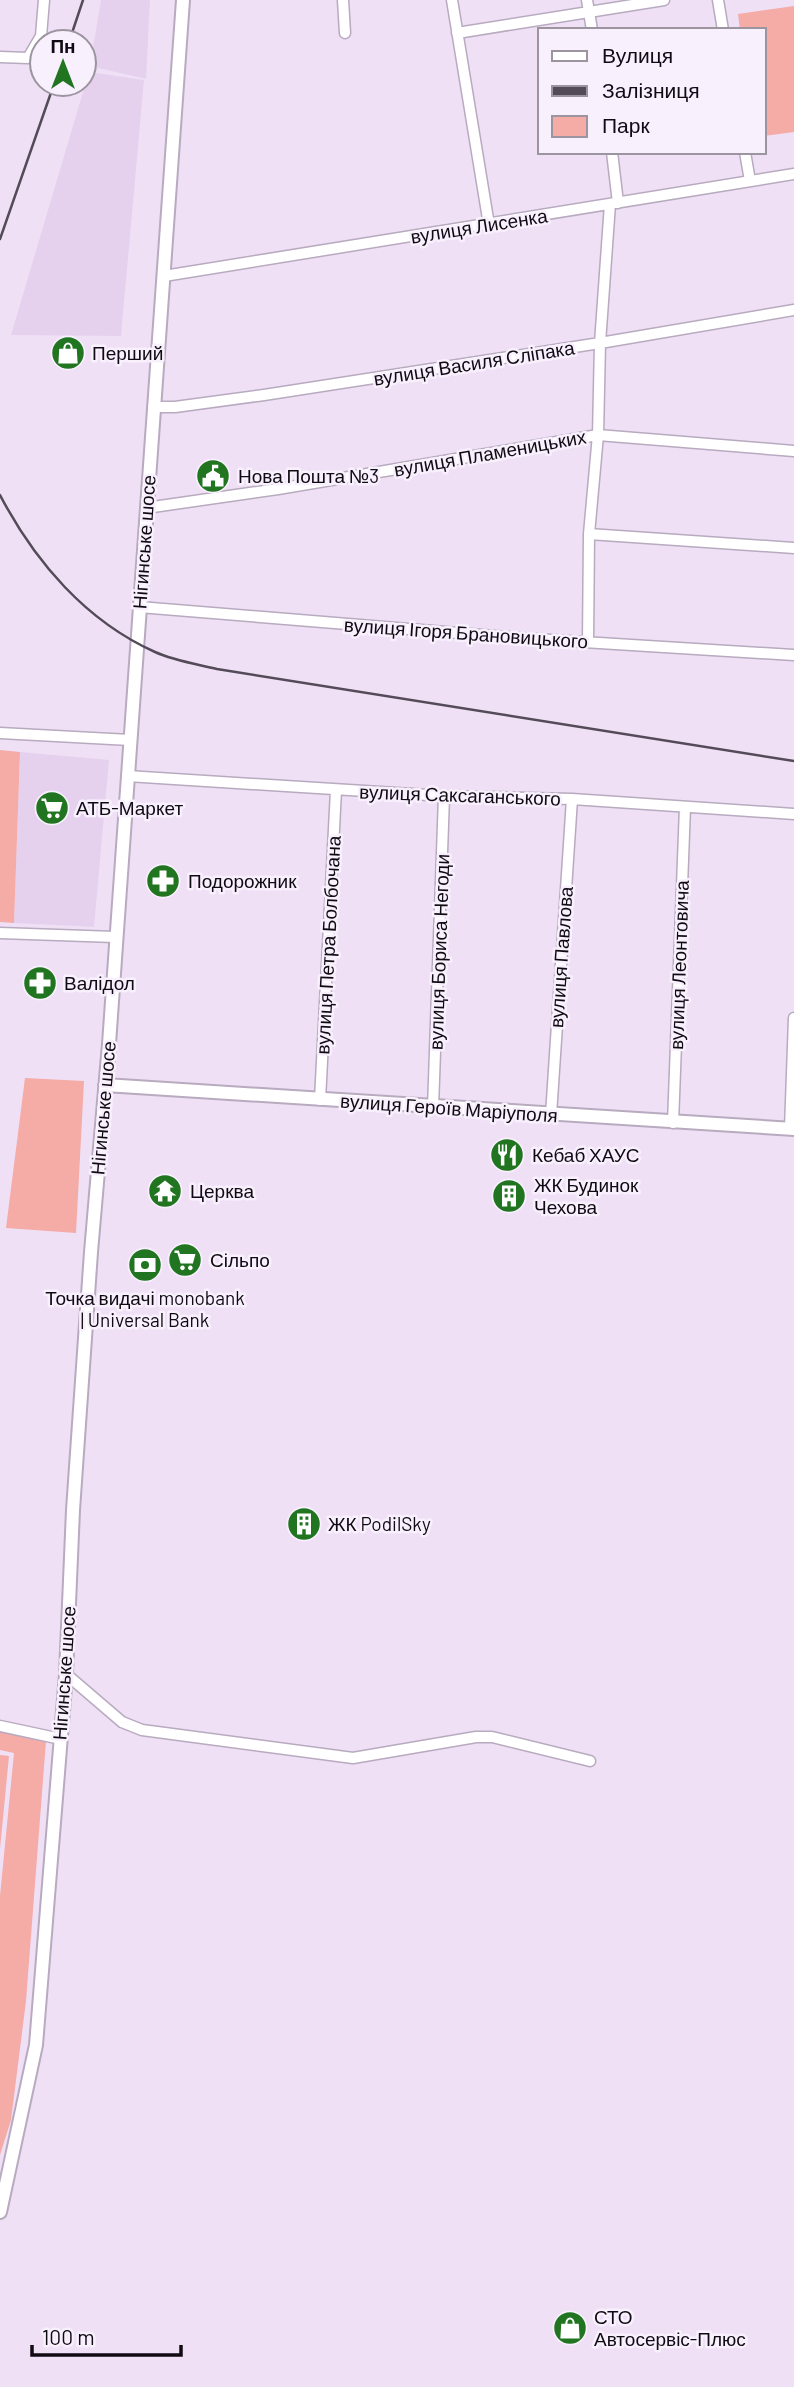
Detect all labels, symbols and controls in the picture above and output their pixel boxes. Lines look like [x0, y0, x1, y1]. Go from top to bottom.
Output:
north arrow [28, 28, 98, 98]
legend [538, 28, 766, 154]
text: Пн [50, 34, 76, 57]
text: Вулиця [602, 42, 673, 67]
text: Залізниця [602, 77, 700, 102]
text: Парк [602, 112, 650, 137]
street label: вулиця Лисенка [409, 203, 549, 248]
shop icon: Перший [49, 334, 87, 372]
street label: вулиця Василя Сліпака [372, 335, 576, 390]
place label: Перший [92, 341, 163, 364]
street label: вулиця Пламеницьких [392, 424, 588, 481]
public building icon: Нова Пошта №3 [194, 457, 232, 495]
place label: Нова Пошта №3 [238, 464, 379, 487]
street label: Нігинське шосе [127, 474, 160, 610]
street label: вулиця Ігоря Брановицького [343, 612, 589, 653]
street label: вулиця Саксаганського [359, 779, 561, 810]
supermarket icon: АТБ-Маркет [33, 789, 71, 827]
place label: АТБ-Маркет [76, 796, 183, 819]
street label: вулиця Петра Болбочана [310, 835, 345, 1055]
street label: вулиця Бориса Негоди [424, 854, 453, 1050]
pharmacy icon: Подорожник [144, 862, 182, 900]
place label: Подорожник [188, 869, 297, 892]
street label: вулиця Леонтовича [664, 879, 693, 1050]
street label: вулиця Павлова [544, 885, 577, 1028]
pharmacy icon: Валідол [21, 964, 59, 1002]
place label: Валідол [64, 971, 135, 994]
street label: Нігинське шосе [85, 1040, 120, 1176]
street label: вулиця Героїв Маріуполя [339, 1088, 559, 1127]
restaurant icon: Кебаб ХАУС [488, 1136, 526, 1174]
place label: Кебаб ХАУС [532, 1143, 639, 1166]
temple icon: Церква [146, 1172, 184, 1210]
place label: ЖК Будинок Чехова [534, 1173, 639, 1218]
building icon: ЖК Будинок Чехова [490, 1177, 528, 1215]
place label: Церква [190, 1179, 254, 1202]
supermarket icon: Сільпо [166, 1241, 204, 1279]
bank icon: Точка видачі monobank | Universal Bank [126, 1246, 164, 1284]
place label: Сільпо [210, 1248, 270, 1271]
place label: Точка видачі monobank | Universal Bank [45, 1286, 245, 1331]
building icon: ЖК PodilSky [285, 1505, 323, 1543]
place label: ЖК PodilSky [328, 1512, 431, 1535]
street label: Нігинське шосе [47, 1605, 80, 1741]
place label: СТО Автосервіс-Плюс [594, 2305, 746, 2350]
shop icon: СТО Автосервіс-Плюс [551, 2309, 589, 2347]
scale bar [32, 2314, 180, 2358]
text: 100 m [42, 2324, 95, 2349]

